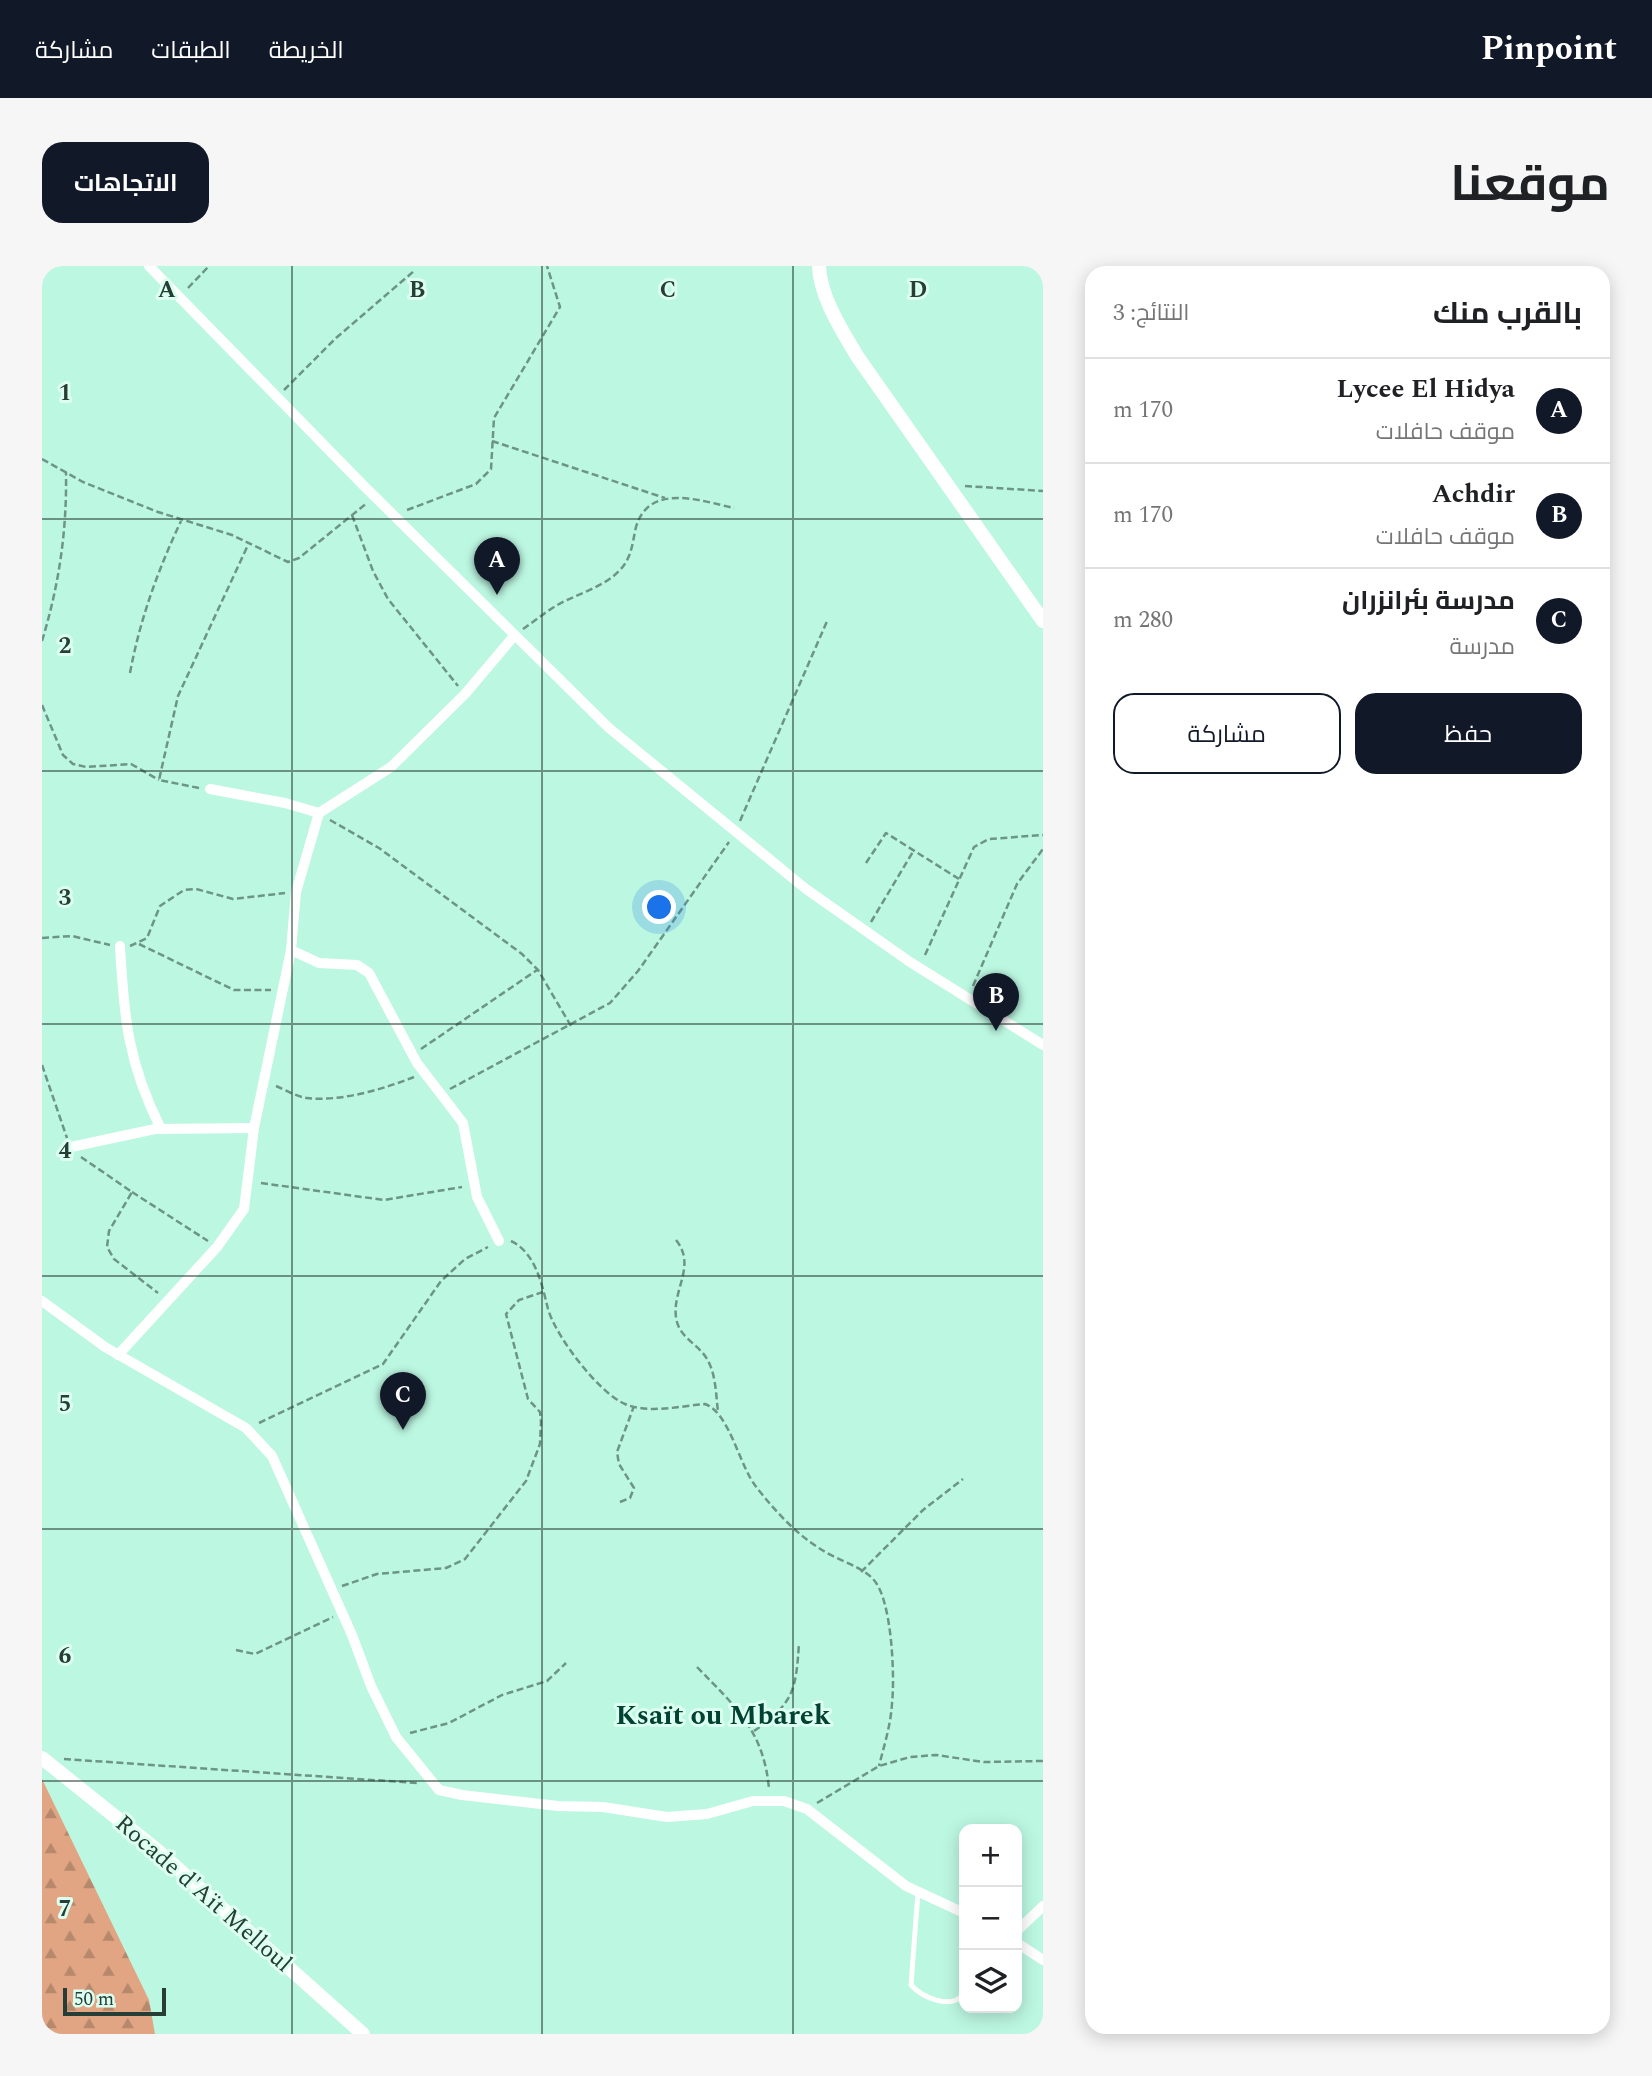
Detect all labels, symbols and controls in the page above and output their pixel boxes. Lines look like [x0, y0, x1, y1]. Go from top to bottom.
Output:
text: Pinpoint [1481, 24, 1617, 74]
text: مشاركة [35, 33, 113, 69]
text: الطبقات [151, 33, 231, 69]
text: الخريطة [269, 33, 344, 69]
button: الاتجاهات [42, 142, 209, 223]
text: موقعنا [1450, 148, 1610, 223]
text: A [158, 273, 176, 308]
text: B [409, 273, 425, 308]
text: C [660, 273, 676, 308]
text: D [909, 273, 927, 308]
text: بالقرب منك [1433, 291, 1582, 337]
text: النتائج: 3 [1113, 296, 1189, 331]
text: Lycee El Hidya [1337, 369, 1515, 409]
text: 1 [59, 376, 71, 411]
text: 170 m [1113, 393, 1173, 428]
text: A [1550, 393, 1568, 428]
text: موقف حافلات [1376, 415, 1515, 450]
text: Achdir [1432, 474, 1515, 514]
text: 170 m [1113, 498, 1173, 533]
text: B [1551, 498, 1567, 533]
text: موقف حافلات [1376, 520, 1515, 555]
pin: A [474, 537, 520, 595]
text: مدرسة بئرانزران [1342, 581, 1515, 621]
text: 280 m [1113, 603, 1173, 638]
text: C [1551, 603, 1567, 638]
text: 2 [59, 629, 72, 664]
text: مدرسة [1450, 630, 1515, 665]
button: مشاركة [1113, 693, 1341, 774]
button: حفظ [1355, 693, 1582, 774]
text: 3 [59, 881, 72, 916]
your location [642, 890, 676, 924]
pin: B [973, 973, 1019, 1031]
text: 4 [59, 1134, 72, 1169]
pin: C [380, 1372, 426, 1430]
text: 5 [59, 1387, 71, 1422]
text: 6 [59, 1639, 72, 1674]
district label: Ksaït ou Mbarek [615, 1694, 831, 1737]
street label: Rocade d'Aït Melloul [107, 1806, 300, 1981]
map controls [959, 1824, 1022, 2013]
button: + [959, 1824, 1022, 1887]
button: − [959, 1887, 1022, 1950]
text: 7 [59, 1892, 71, 1927]
button: layers [959, 1950, 1022, 2013]
scale bar [63, 1985, 166, 2017]
text: 50 m [74, 1985, 114, 2014]

